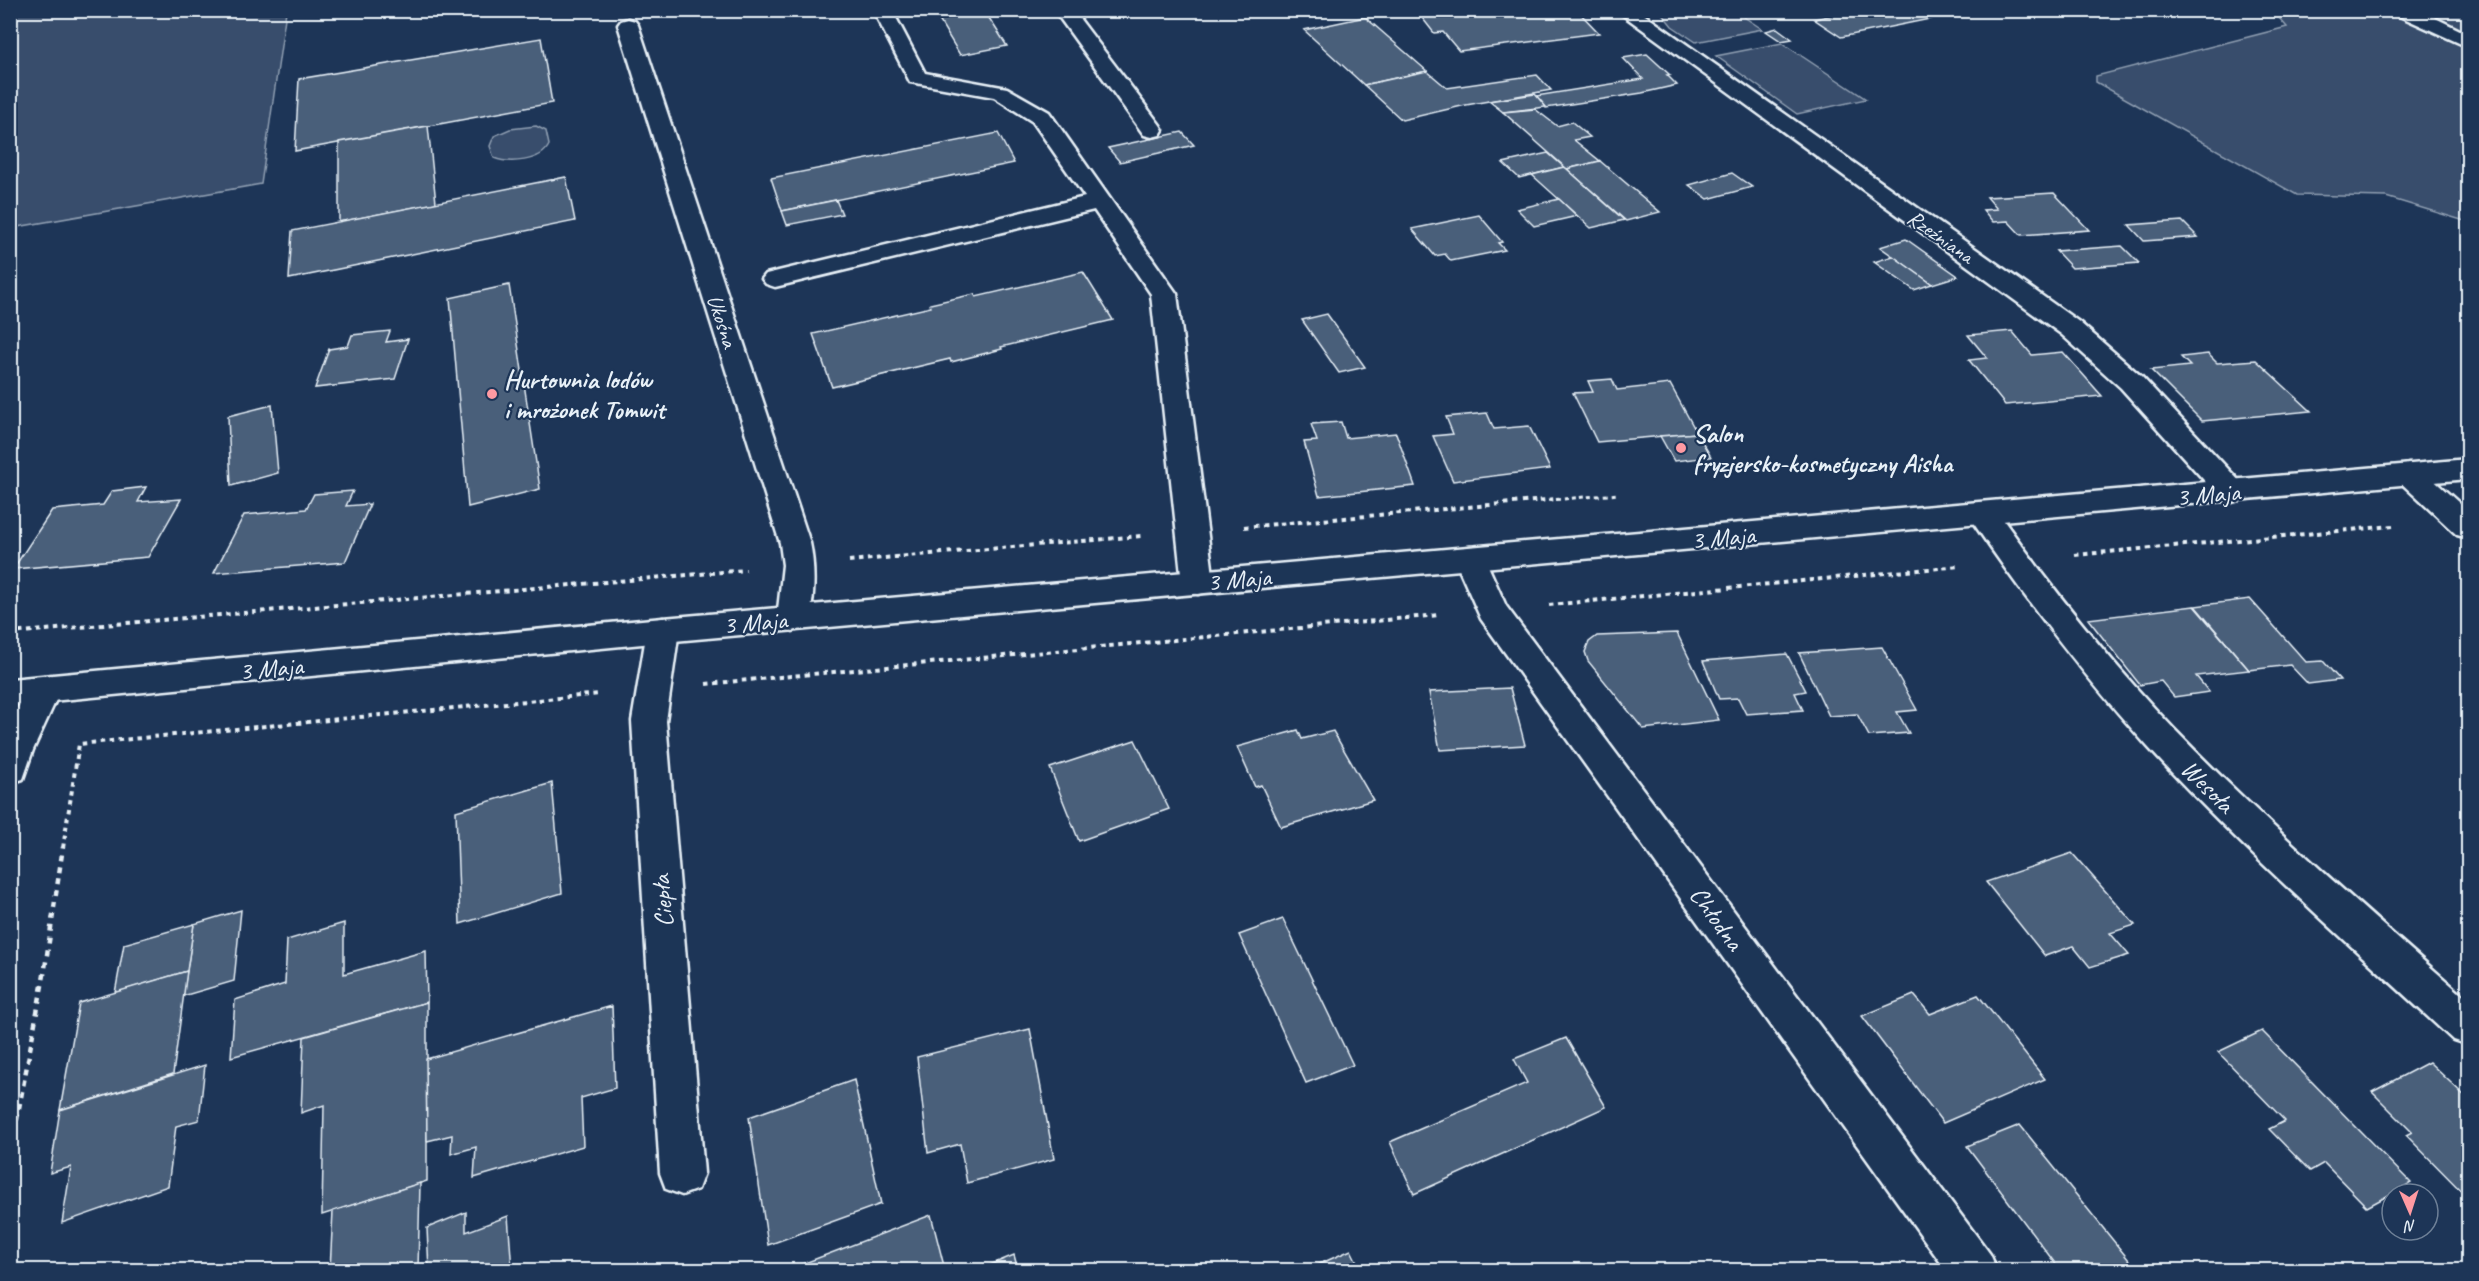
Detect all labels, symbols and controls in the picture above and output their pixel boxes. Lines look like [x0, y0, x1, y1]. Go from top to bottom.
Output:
street label: Rzeźniana [1902, 204, 1981, 271]
street label: Ukośna [700, 291, 744, 353]
place label: Hurtownia lodów i mrożonek Tomwit [504, 363, 668, 426]
marker: Hurtownia lodów i mrożonek Tomwit [485, 387, 499, 401]
place label: Salon fryzjersko-kosmetyczny Aisha [1693, 417, 1955, 480]
marker: Salon fryzjersko-kosmetyczny Aisha [1674, 441, 1688, 455]
street label: 3 Maja [2175, 475, 2243, 514]
street label: 3 Maja [1690, 518, 1758, 557]
street label: 3 Maja [1206, 560, 1274, 599]
street label: 3 Maja [722, 603, 790, 642]
street label: 3 Maja [238, 649, 306, 688]
street label: Wesoła [2174, 753, 2243, 821]
street label: Ciepła [644, 872, 681, 928]
street label: Chłodna [1682, 880, 1752, 958]
north arrow [2380, 1182, 2440, 1242]
text: N [2402, 1216, 2416, 1236]

